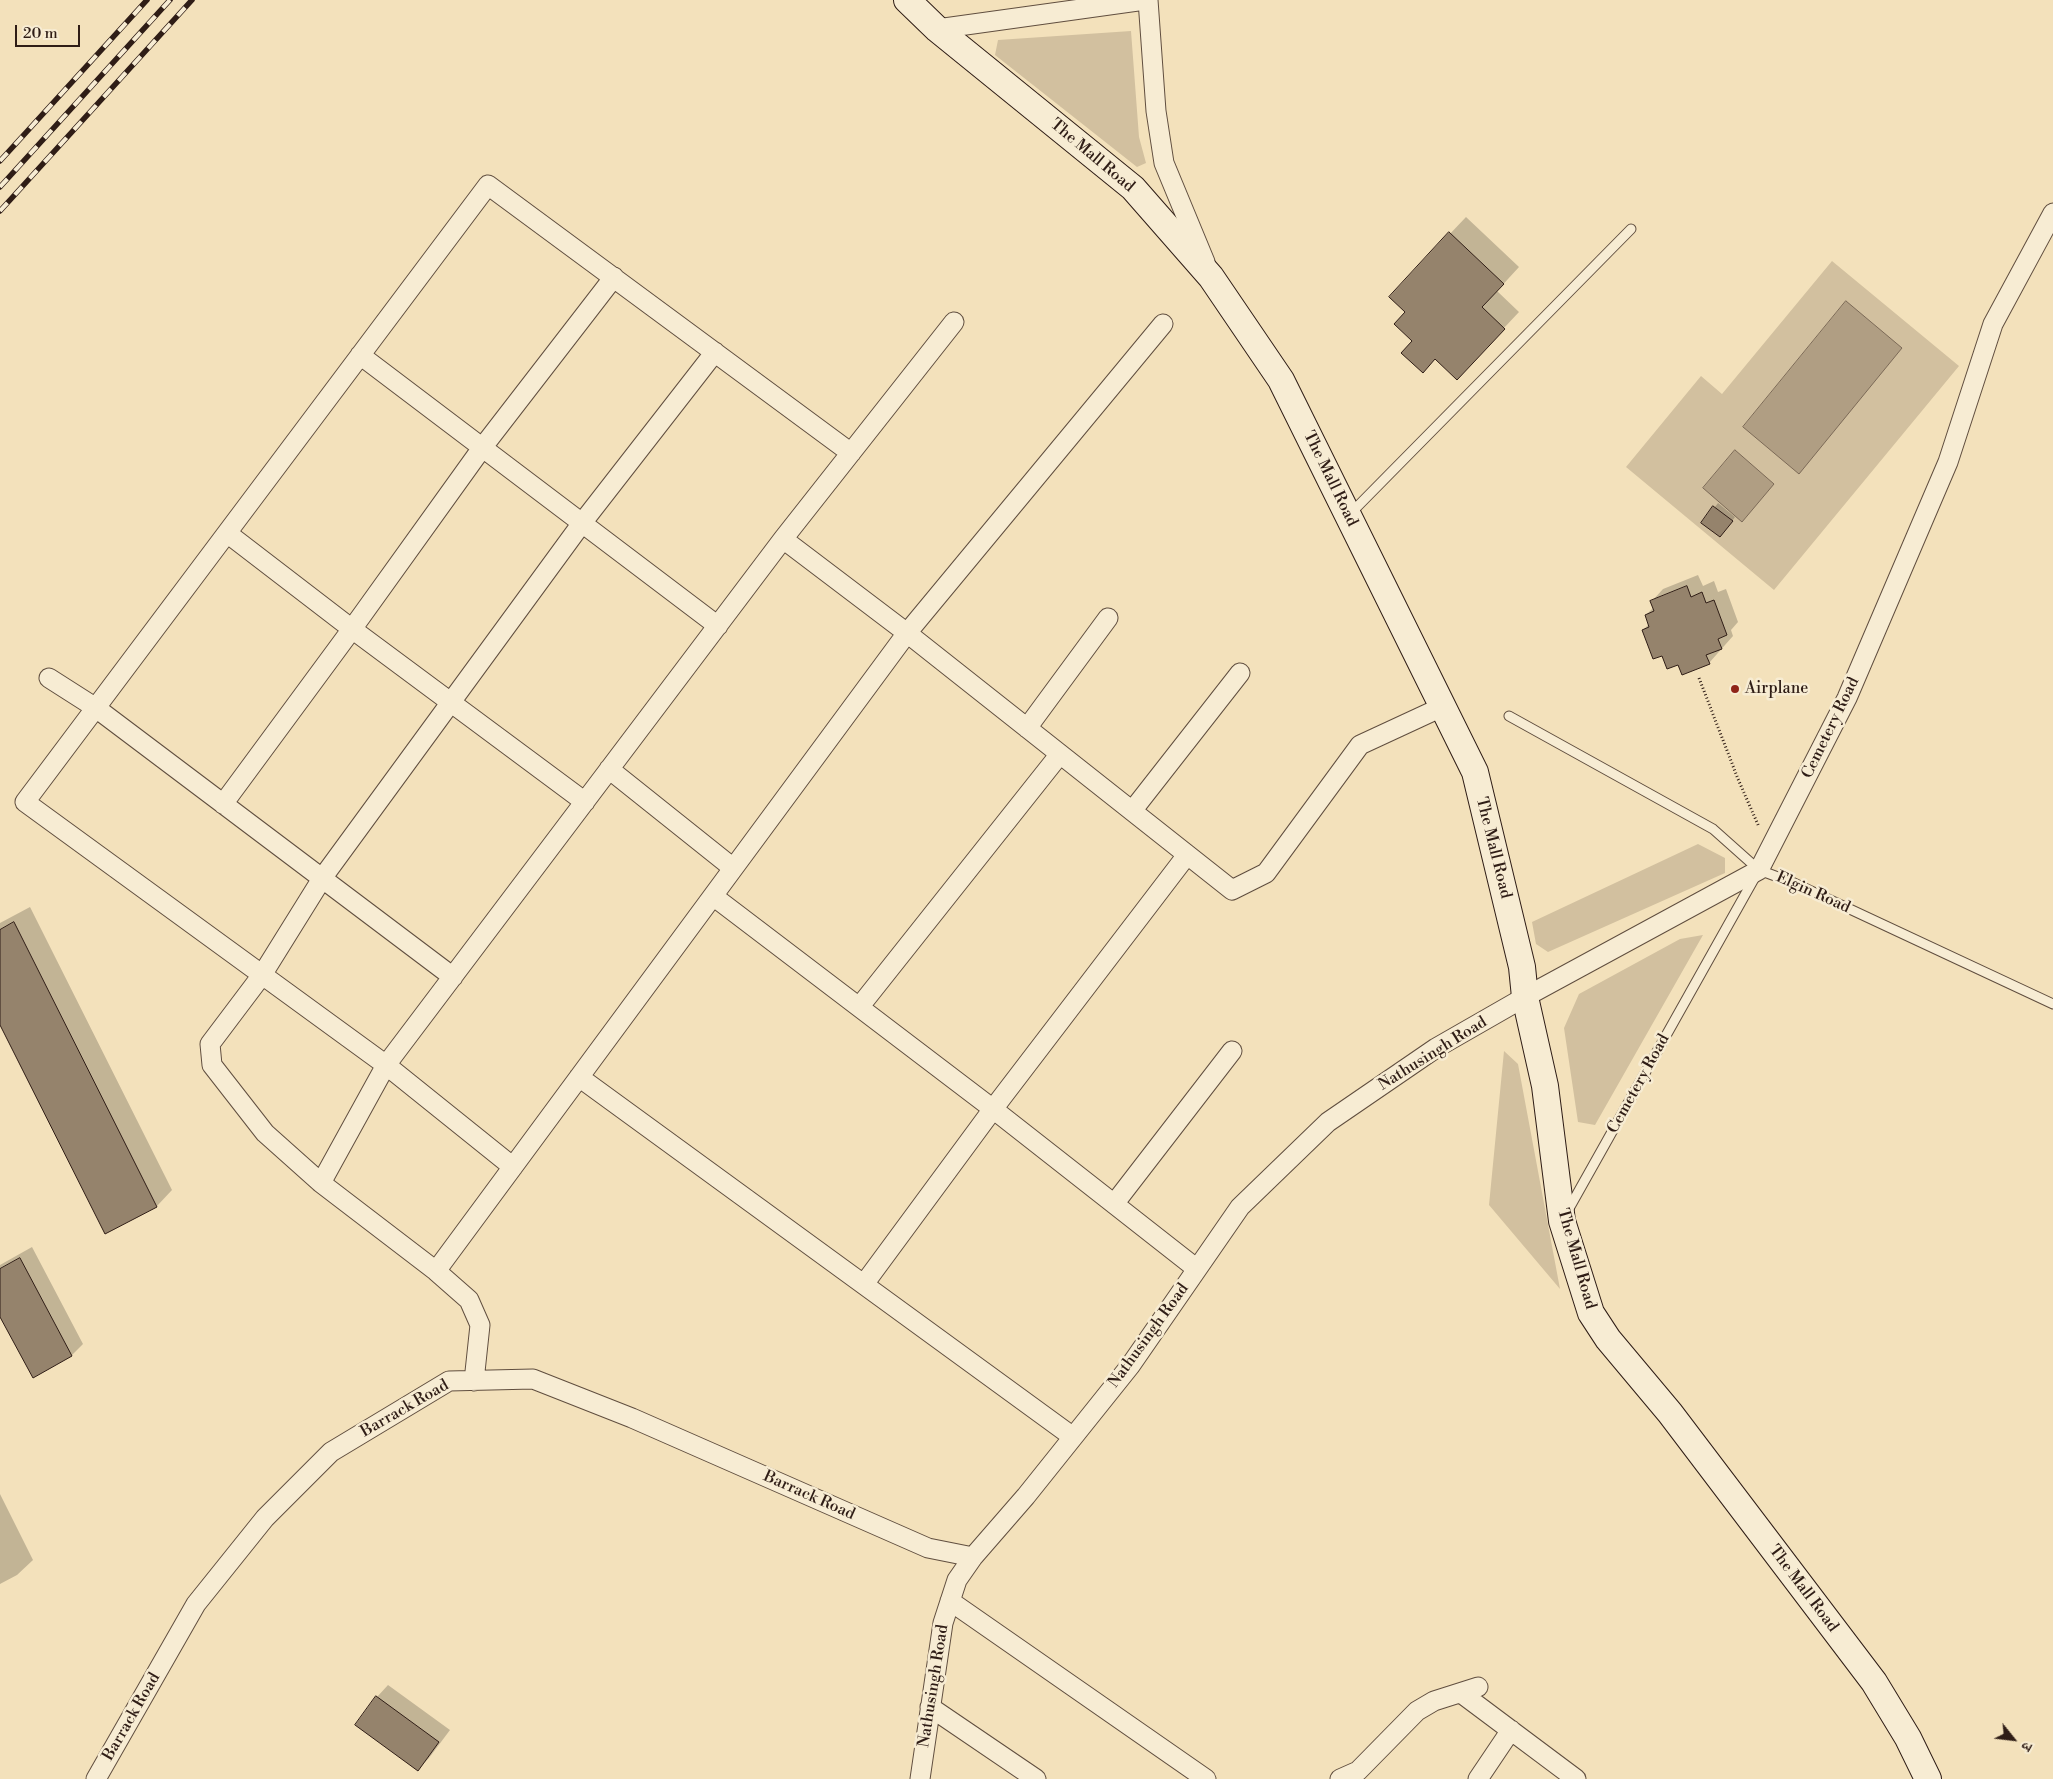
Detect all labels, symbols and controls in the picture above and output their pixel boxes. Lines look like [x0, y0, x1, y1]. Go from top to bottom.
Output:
scale bar [18, 15, 82, 47]
text: 20 m [23, 24, 58, 43]
street label: The Mall Road [1046, 115, 1138, 197]
street label: The Mall Road [1299, 428, 1361, 530]
street label: Cemetery Road [1798, 674, 1864, 782]
place label: Airplane [1745, 679, 1808, 699]
marker: Airplane [1729, 683, 1741, 695]
street label: The Mall Road [1471, 795, 1515, 901]
street label: Elgin Road [1773, 868, 1853, 918]
street label: Nathusingh Road [1375, 1013, 1491, 1095]
street label: Cemetery Road [1604, 1031, 1674, 1137]
street label: The Mall Road [1552, 1206, 1600, 1312]
street label: Nathusingh Road [1105, 1280, 1193, 1392]
street label: Barrack Road [358, 1376, 452, 1442]
street label: Barrack Road [760, 1467, 858, 1525]
street label: The Mall Road [1764, 1542, 1842, 1636]
street label: Nathusingh Road [915, 1623, 953, 1749]
street label: Barrack Road [99, 1670, 165, 1764]
north arrow [1988, 1714, 2038, 1764]
text: उ [2017, 1739, 2036, 1754]

